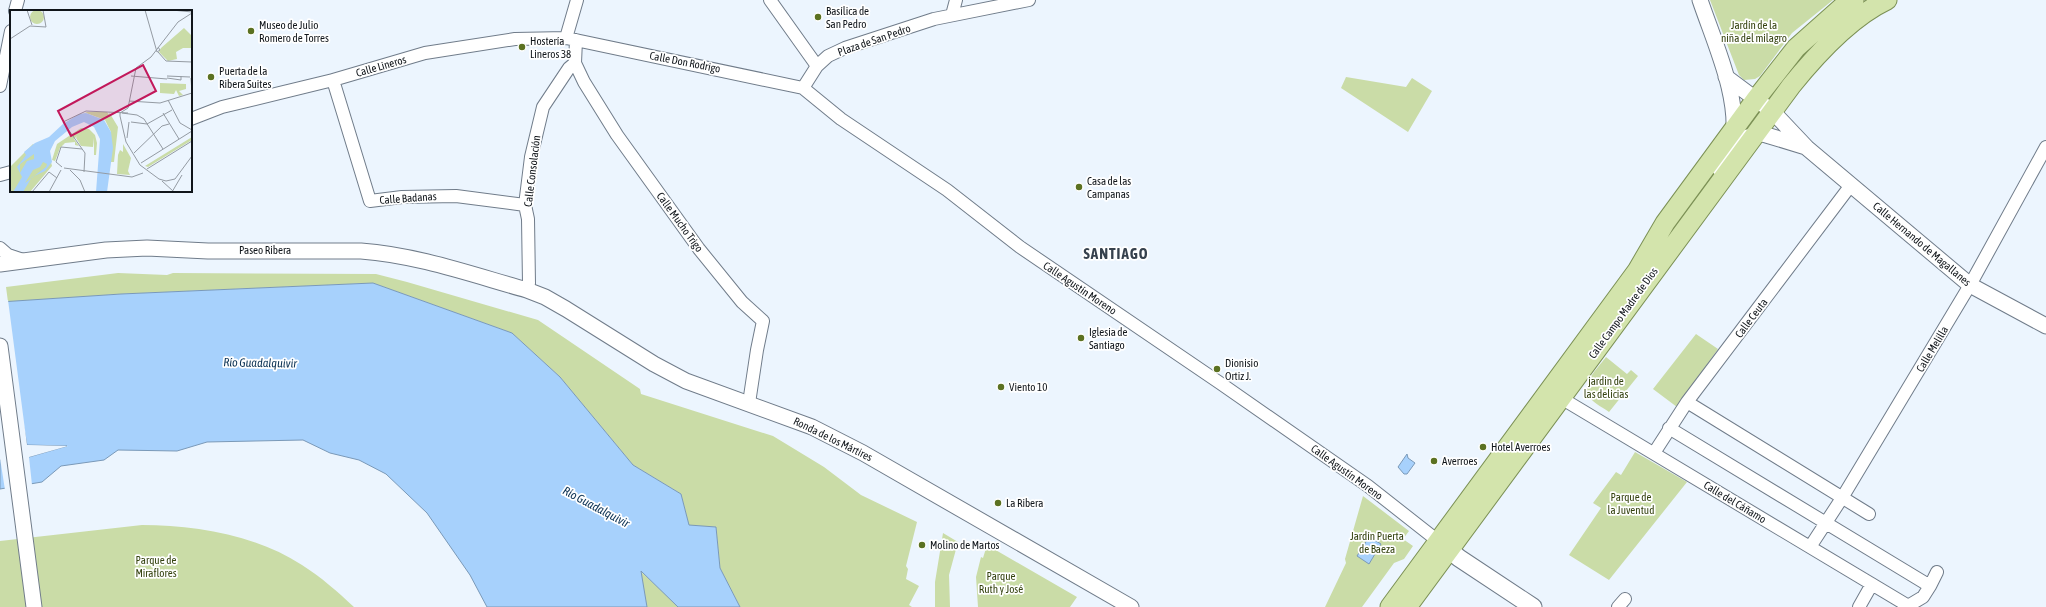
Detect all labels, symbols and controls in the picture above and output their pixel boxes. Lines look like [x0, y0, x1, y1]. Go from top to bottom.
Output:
place label: Basílica de San Pedro [826, 5, 869, 30]
inset map [10, 10, 192, 192]
marker: Basílica de San Pedro [813, 12, 823, 22]
place label: Museo de Julio Romero de Torres [259, 19, 329, 44]
park label: Jardín de la niña del milagro [1721, 19, 1787, 44]
street label: Plaza de San Pedro [836, 22, 912, 58]
marker: Museo de Julio Romero de Torres [246, 26, 256, 36]
place label: Hostería Lineros 38 [530, 35, 571, 60]
marker: Hostería Lineros 38 [517, 42, 527, 52]
street label: Calle Don Rodrigo [649, 49, 721, 75]
street label: Calle Lineros [354, 53, 408, 79]
place label: Puerta de la Ribera Suites [219, 65, 271, 90]
marker: Puerta de la Ribera Suites [206, 72, 216, 82]
street label: Calle Consolación [522, 135, 542, 207]
place label: Casa de las Campanas [1087, 175, 1131, 200]
marker: Casa de las Campanas [1074, 182, 1084, 192]
street label: Calle Badanas [379, 190, 437, 206]
street label: Calle Mucho Trigo [654, 190, 706, 254]
street label: Calle Hernando de Magallanes [1871, 200, 1973, 288]
street label: Paseo Ribera [239, 244, 291, 256]
district label: SANTIAGO [1084, 245, 1148, 262]
street label: Calle Agustín Moreno [1041, 259, 1119, 317]
street label: Calle Campo Madre de Dios [1586, 265, 1660, 361]
street label: Calle Ceuta [1732, 296, 1770, 340]
street label: Calle Melilla [1914, 324, 1950, 374]
place label: Iglesia de Santiago [1089, 326, 1128, 351]
marker: Iglesia de Santiago [1076, 333, 1086, 343]
water label: Río Guadalquivir [223, 355, 297, 371]
place label: Dionisio Ortiz J. [1225, 357, 1258, 382]
marker: Dionisio Ortiz J. [1212, 364, 1222, 374]
park label: jardin de las delicias [1584, 375, 1628, 400]
place label: Viento 10 [1009, 381, 1047, 393]
marker: Viento 10 [996, 382, 1006, 392]
street label: Ronda de los Mártires [792, 415, 875, 463]
place label: Hotel Averroes [1491, 441, 1550, 453]
street label: Calle Agustín Moreno [1309, 442, 1385, 502]
marker: Hotel Averroes [1478, 442, 1488, 452]
place label: Averroes [1442, 455, 1477, 467]
marker: Averroes [1429, 456, 1439, 466]
street label: Calle del Cáñamo [1702, 479, 1768, 525]
water label: Río Guadalquivir [560, 484, 632, 531]
park label: Parque de la Juventud [1608, 491, 1654, 516]
place label: La Ribera [1006, 497, 1043, 509]
marker: La Ribera [993, 498, 1003, 508]
park label: Jardín Puerta de Baeza [1350, 530, 1404, 555]
place label: Molino de Martos [930, 539, 1000, 551]
marker: Molino de Martos [917, 540, 927, 550]
park label: Parque de Miraflores [135, 554, 177, 579]
park label: Parque Ruth y José [979, 570, 1023, 595]

